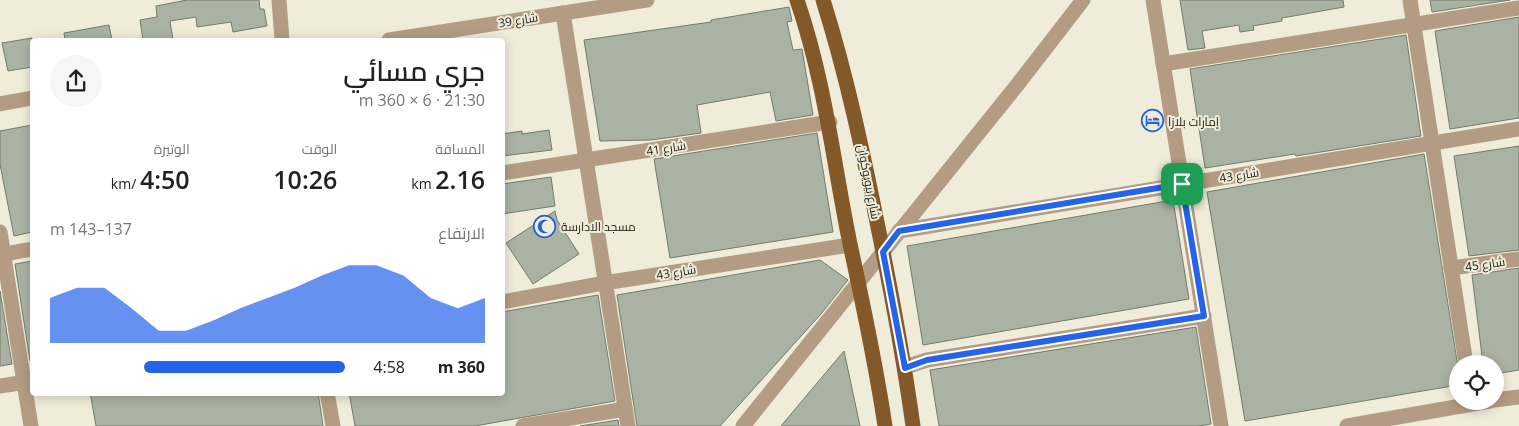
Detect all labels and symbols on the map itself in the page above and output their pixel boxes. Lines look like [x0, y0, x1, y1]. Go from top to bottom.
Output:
street label: شارع 39 [497, 8, 539, 32]
hotel icon: إمارات بلازا [1140, 109, 1164, 133]
place label: إمارات بلازا [1168, 113, 1219, 130]
street label: شارع 41 [645, 136, 687, 160]
street label: شارع بيويوكوان [853, 143, 885, 221]
pin [1161, 163, 1203, 205]
street label: شارع 43 [1218, 163, 1260, 187]
mosque icon: مسجد الادارسة [533, 214, 557, 238]
place label: مسجد الادارسة [561, 218, 636, 235]
street label: شارع 45 [1464, 253, 1506, 275]
street label: شارع 43 [655, 260, 697, 284]

